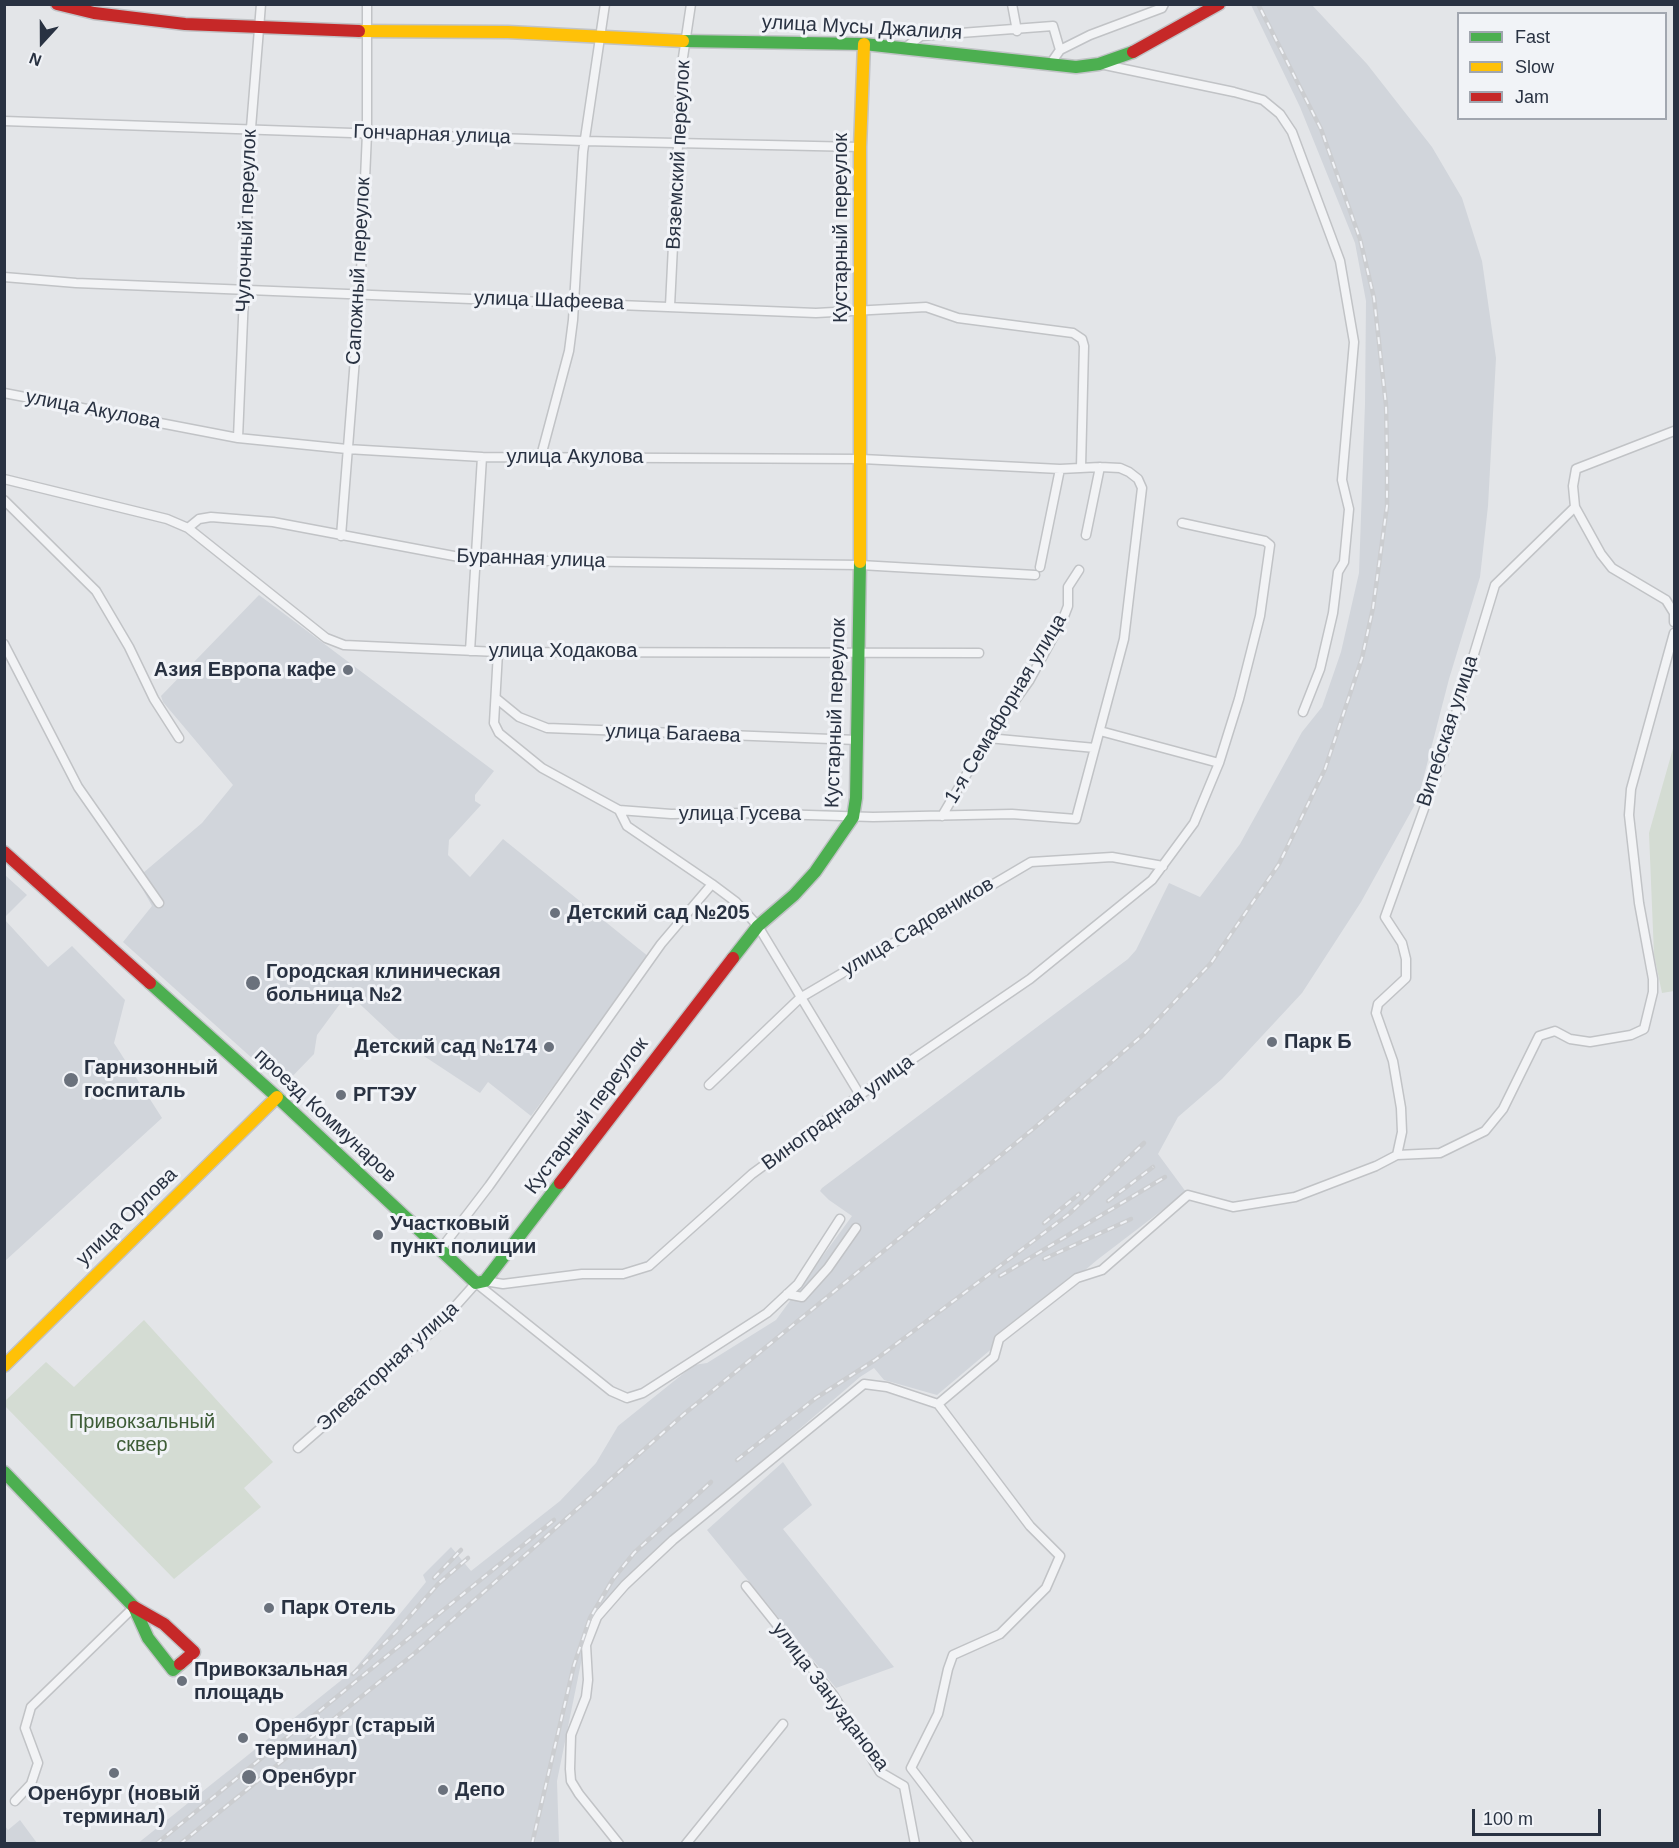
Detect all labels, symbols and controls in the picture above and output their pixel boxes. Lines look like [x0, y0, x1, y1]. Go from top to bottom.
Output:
street label: улица Мусы Джалиля [761, 11, 963, 45]
north arrow [12, 12, 72, 72]
legend [1457, 12, 1667, 120]
text: Fast [1515, 27, 1550, 47]
text: N [27, 49, 44, 69]
text: Slow [1515, 57, 1554, 77]
street label: Вяземский переулок [662, 60, 696, 250]
text: Jam [1515, 87, 1549, 107]
street label: Гончарная улица [353, 120, 511, 150]
street label: Чулочный переулок [232, 129, 262, 313]
street label: Кустарный переулок [829, 133, 853, 323]
street label: Сапожный переулок [342, 176, 376, 366]
street label: улица Шафеева [474, 286, 624, 316]
street label: улица Акулова [23, 385, 163, 435]
street label: улица Акулова [507, 445, 643, 469]
street label: Буранная улица [456, 544, 606, 574]
street label: 1-я Семафорная улица [940, 610, 1072, 808]
street label: Кустарный переулок [821, 618, 851, 808]
street label: улица Ходакова [489, 639, 637, 663]
street label: Витебская улица [1412, 653, 1484, 809]
place label: Азия Европа кафе [154, 658, 336, 682]
marker: Азия Европа кафе [341, 663, 355, 677]
street label: улица Багаева [605, 720, 741, 748]
street label: улица Гусева [679, 802, 801, 826]
street label: улица Садовников [838, 872, 998, 982]
place label: Детский сад №205 [567, 901, 750, 925]
marker: Детский сад №205 [548, 906, 562, 920]
place label: Городская клиническая больница №2 [266, 960, 501, 1007]
marker: Городская клиническая больница №2 [244, 974, 262, 992]
place label: Парк Б [1284, 1030, 1352, 1054]
street label: Кустарный переулок [520, 1033, 654, 1199]
place label: Детский сад №174 [354, 1035, 537, 1059]
marker: Парк Б [1265, 1035, 1279, 1049]
marker: Детский сад №174 [542, 1040, 556, 1054]
street label: проезд Коммунаров [249, 1044, 401, 1188]
street label: Виноградная улица [758, 1050, 918, 1176]
place label: Гарнизонный госпиталь [84, 1056, 218, 1103]
marker: Гарнизонный госпиталь [62, 1071, 80, 1089]
place label: РГТЭУ [353, 1083, 417, 1107]
marker: РГТЭУ [334, 1088, 348, 1102]
street label: улица Орлова [72, 1163, 182, 1271]
place label: Участковый пункт полиции [390, 1212, 536, 1259]
marker: Участковый пункт полиции [371, 1228, 385, 1242]
street label: Элеваторная улица [312, 1297, 464, 1437]
park label: Привокзальный сквер [69, 1410, 215, 1457]
place label: Парк Отель [281, 1596, 396, 1620]
marker: Парк Отель [262, 1601, 276, 1615]
street label: улица Занузданова [766, 1618, 894, 1776]
place label: Привокзальная площадь [194, 1658, 348, 1705]
marker: Привокзальная площадь [175, 1674, 189, 1688]
place label: Оренбург (старый терминал) [255, 1714, 435, 1761]
marker: Оренбург (старый терминал) [236, 1731, 250, 1745]
place label: Оренбург [262, 1765, 356, 1789]
marker: Оренбург (новый терминал) [107, 1766, 121, 1780]
marker: Оренбург [240, 1768, 258, 1786]
place label: Депо [455, 1778, 505, 1802]
place label: Оренбург (новый терминал) [28, 1782, 200, 1829]
marker: Депо [436, 1783, 450, 1797]
scale bar [1475, 1797, 1604, 1835]
text: 100 m [1483, 1809, 1533, 1829]

